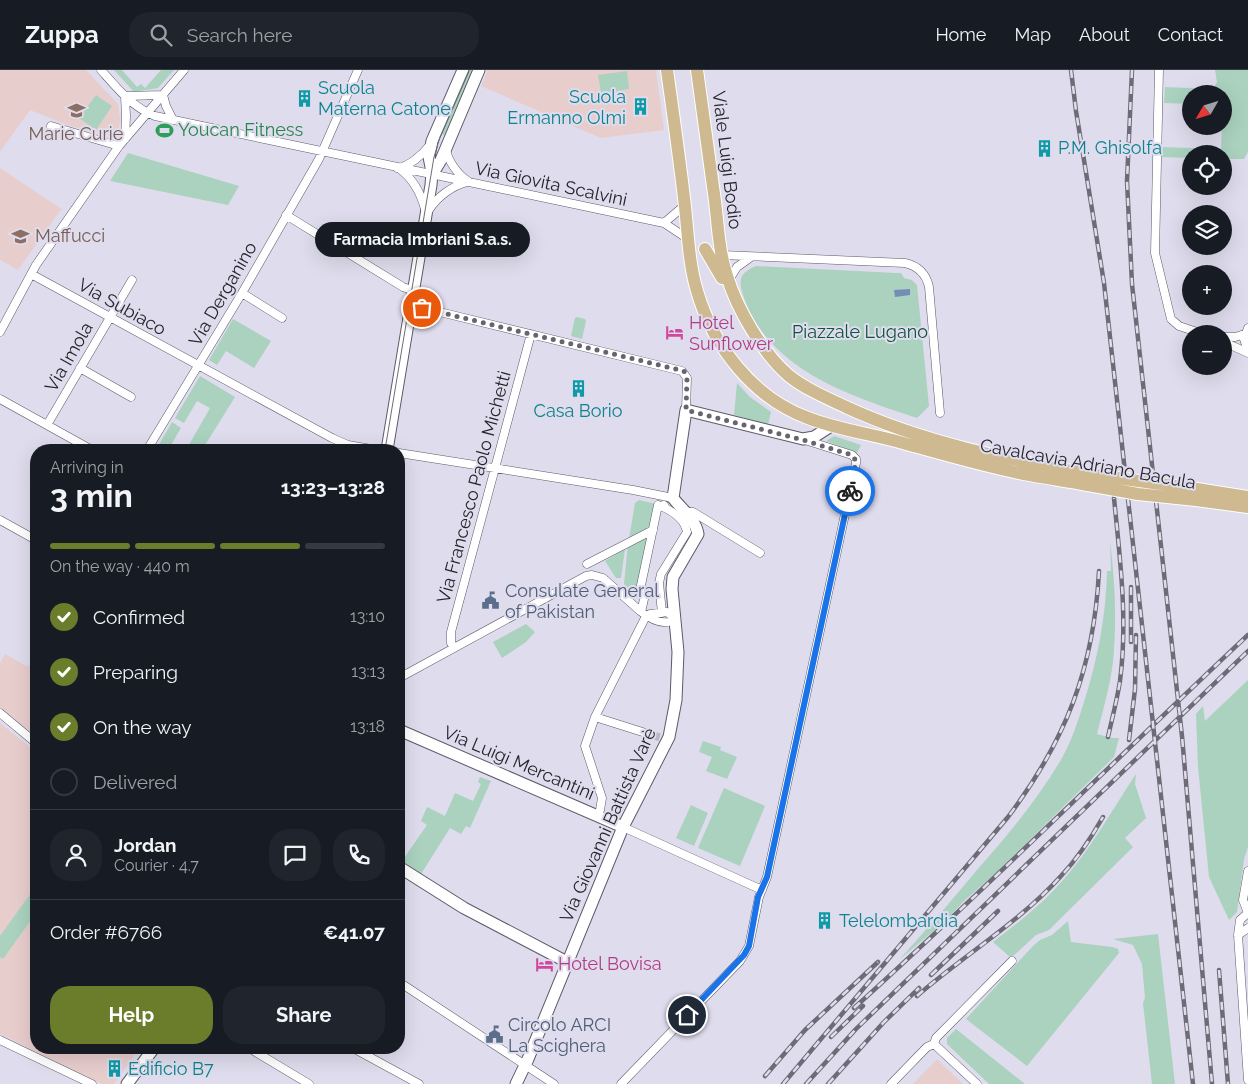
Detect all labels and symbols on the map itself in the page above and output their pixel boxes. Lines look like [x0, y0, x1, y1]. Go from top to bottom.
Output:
place label: Scuola Materna Catone [318, 77, 451, 119]
north arrow [1182, 85, 1232, 135]
place label: Scuola Ermanno Olmi [507, 86, 626, 128]
building icon: Scuola Materna Catone [294, 88, 314, 108]
street label: Viale Luigi Bodio [709, 90, 746, 231]
building icon: Scuola Ermanno Olmi [630, 97, 650, 117]
school or university icon: Marie Curie [66, 101, 86, 121]
place label: Youcan Fitness [178, 119, 304, 140]
sports icon: Youcan Fitness [154, 120, 174, 140]
place label: Marie Curie [29, 123, 124, 144]
place label: P.M. Ghisolfa [1058, 137, 1162, 158]
building icon: P.M. Ghisolfa [1034, 138, 1054, 158]
street label: Via Giovita Scalvini [473, 157, 629, 210]
callout: Farmacia Imbriani S.a.s. [314, 223, 530, 258]
place label: Maffucci [35, 225, 105, 246]
school or university icon: Maffucci [11, 226, 31, 246]
street label: Via Derganino [184, 238, 261, 349]
street label: Via Subiaco [75, 274, 170, 340]
pin [401, 287, 443, 329]
place label: Hotel Sunflower [689, 312, 774, 354]
street label: Via Imola [40, 318, 97, 395]
park label: Piazzale Lugano [792, 321, 928, 342]
hotel icon: Hotel Sunflower [665, 323, 685, 343]
street label: Via Francesco Paolo Michetti [432, 368, 515, 605]
building icon: Casa Borio [568, 378, 588, 398]
place label: Casa Borio [534, 400, 623, 421]
street label: Cavalcavia Adriano Bacula [979, 434, 1198, 493]
courier [825, 466, 875, 516]
place label: Consulate General of Pakistan [505, 580, 659, 622]
public building icon: Consulate General of Pakistan [481, 591, 501, 611]
street label: Via Luigi Mercantini [441, 721, 598, 804]
street label: Via Giovanni Battista Varè [555, 724, 660, 925]
place label: Telelombardia [839, 910, 958, 931]
building icon: Telelombardia [815, 911, 835, 931]
place label: Hotel Bovisa [558, 953, 661, 974]
hotel icon: Hotel Bovisa [534, 954, 554, 974]
pin [666, 994, 708, 1036]
place label: Circolo ARCI La Scighera [508, 1014, 611, 1056]
public building icon: Circolo ARCI La Scighera [484, 1025, 504, 1045]
place label: Edificio B7 [128, 1058, 214, 1079]
building icon: Edificio B7 [104, 1059, 124, 1079]

